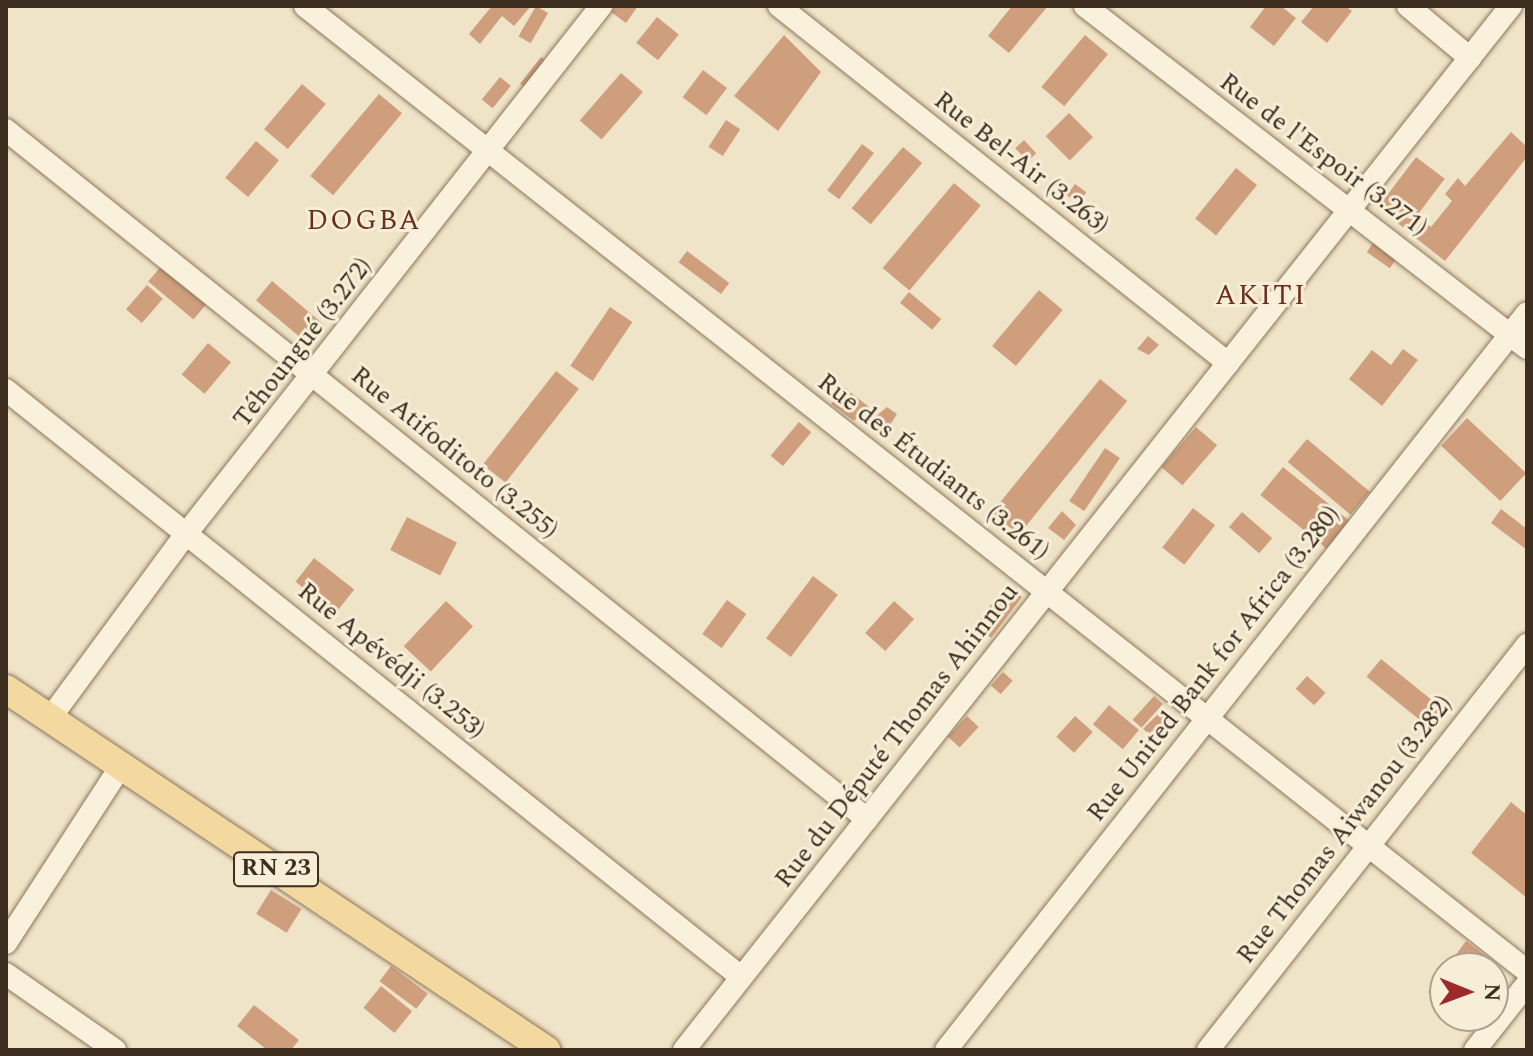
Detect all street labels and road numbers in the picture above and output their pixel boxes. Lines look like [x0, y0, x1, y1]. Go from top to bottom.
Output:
street label: Rue de l'Espoir (3.271) [1213, 67, 1433, 243]
street label: Rue Bel-Air (3.263) [927, 85, 1115, 241]
street label: Téhoungué (3.272) [227, 252, 379, 434]
street label: Rue Atifoditoto (3.255) [344, 360, 564, 546]
street label: Rue des Étudiants (3.261) [811, 367, 1055, 567]
street label: Rue United Bank for Africa (3.280) [1081, 500, 1347, 828]
street label: Rue Apévédji (3.253) [291, 576, 491, 746]
street label: Rue du Député Thomas Ahinnou [769, 578, 1025, 894]
street label: Rue Thomas Aiwanou (3.282) [1231, 690, 1459, 970]
road number: RN 23 [232, 849, 320, 889]

